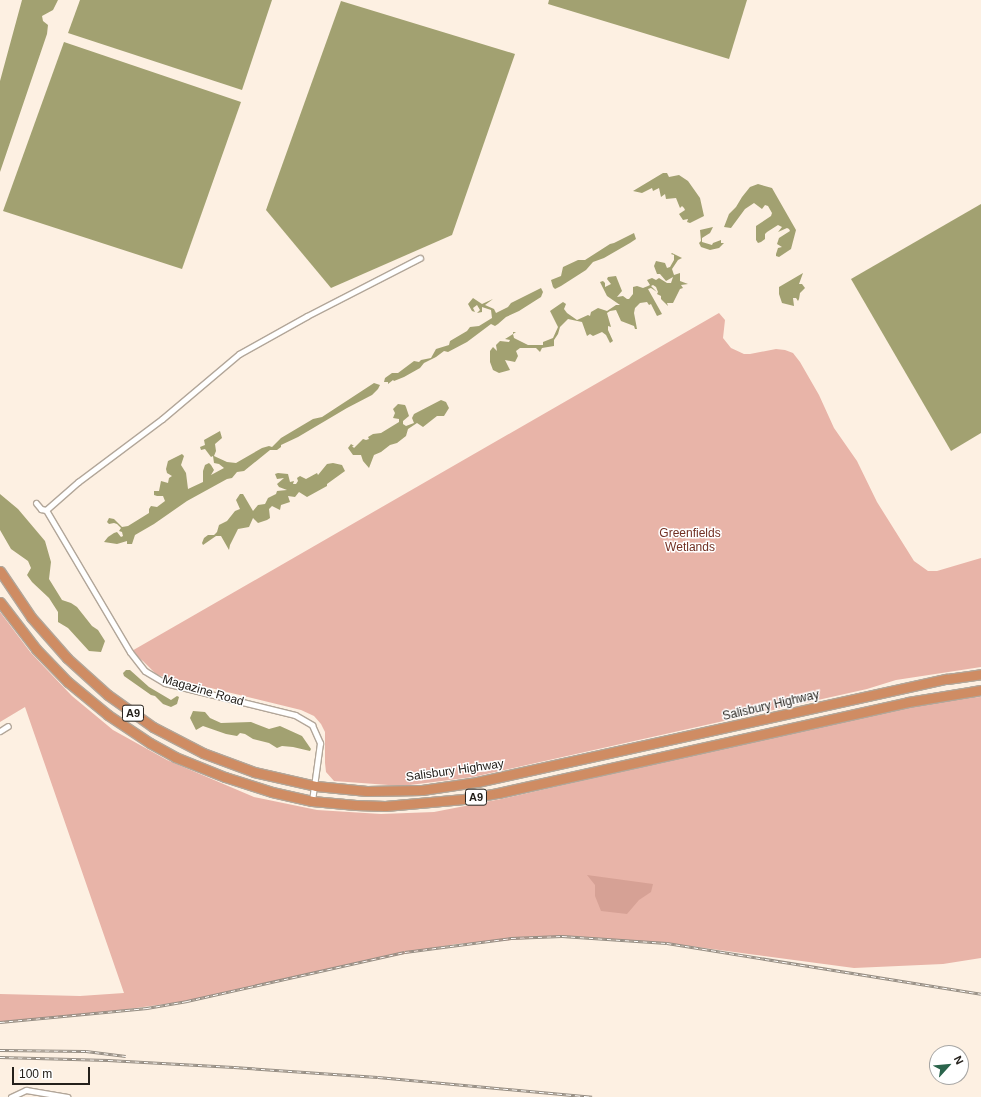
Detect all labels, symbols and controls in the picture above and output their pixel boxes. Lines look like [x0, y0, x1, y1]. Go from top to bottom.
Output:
park label: Greenfields Wetlands [659, 527, 721, 555]
street label: Magazine Road [161, 672, 245, 710]
street label: Salisbury Highway [721, 688, 821, 724]
road number: A9 [121, 704, 145, 722]
street label: Salisbury Highway [405, 757, 505, 785]
road number: A9 [464, 788, 488, 806]
north arrow [929, 1045, 969, 1085]
text: N [952, 1054, 966, 1066]
scale bar [14, 1059, 92, 1085]
text: 100 m [19, 1067, 52, 1081]

